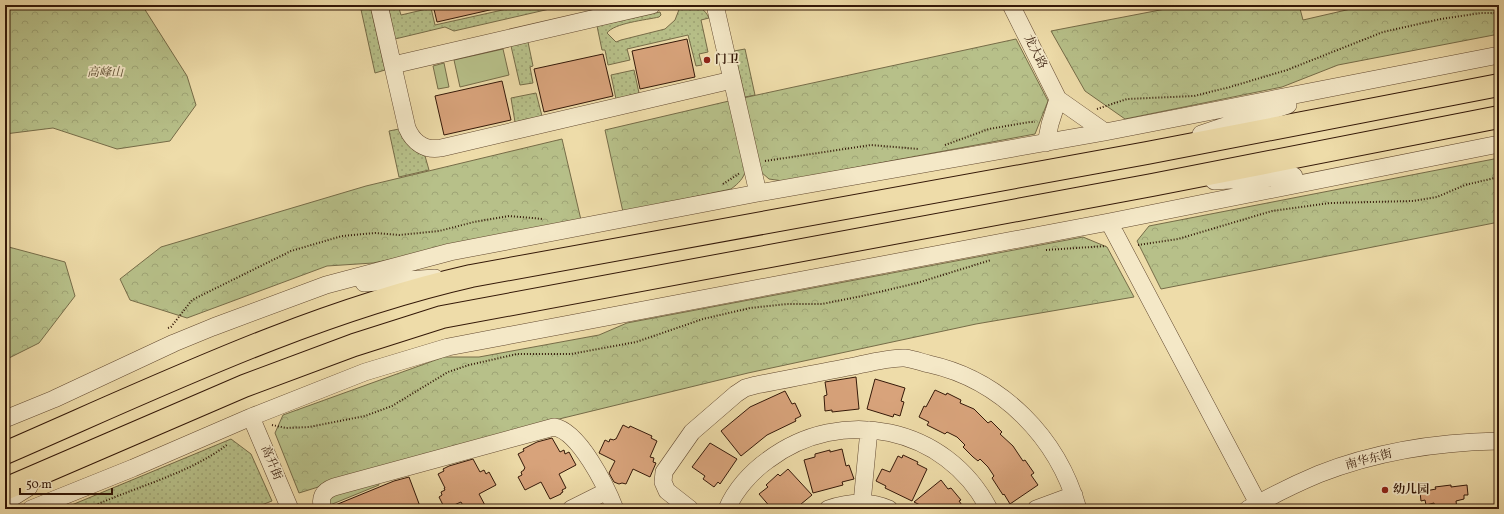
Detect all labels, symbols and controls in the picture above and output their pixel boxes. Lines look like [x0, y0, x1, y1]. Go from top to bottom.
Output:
street label: 龙大路 [1020, 32, 1050, 72]
place label: 门卫 [715, 52, 739, 68]
marker: 门卫 [702, 55, 712, 65]
park label: 高峰山 [87, 65, 124, 81]
street label: 高升街 [257, 443, 286, 484]
street label: 南华东街 [1344, 446, 1395, 474]
scale bar [20, 470, 112, 496]
text: 50 m [26, 477, 52, 493]
place label: 幼儿园 [1393, 482, 1429, 498]
marker: 幼儿园 [1380, 485, 1390, 495]

